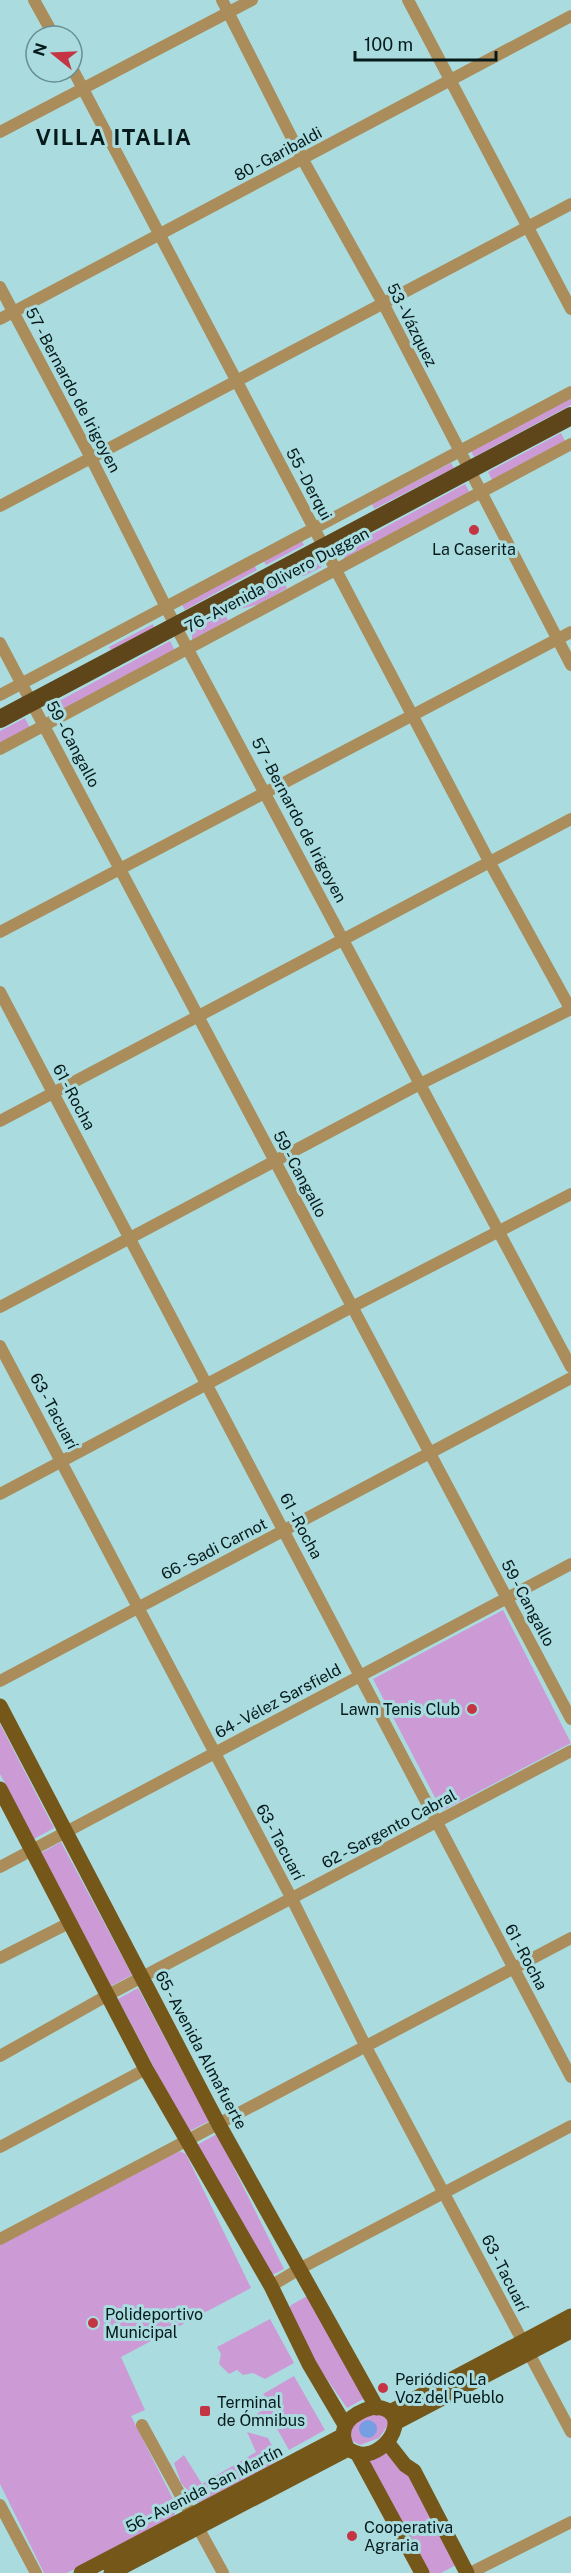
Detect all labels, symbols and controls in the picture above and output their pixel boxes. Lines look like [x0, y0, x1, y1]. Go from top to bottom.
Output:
north arrow [24, 24, 84, 84]
scale bar [355, 24, 496, 62]
text: 100 m [364, 34, 413, 55]
text: N [29, 41, 51, 58]
street label: 80 - Garibaldi [231, 123, 325, 185]
district label: VILLA ITALIA [36, 124, 192, 150]
street label: 53 - Vázquez [383, 280, 441, 370]
street label: 57 - Bernardo de Irigoyen [21, 304, 125, 476]
street label: 55 - Derqui [282, 445, 336, 523]
street label: 76 - Avenida Olivero Duggan [182, 523, 372, 637]
marker: La Caserita [467, 523, 481, 537]
place label: La Caserita [432, 540, 516, 559]
street label: 59 - Cangallo [42, 697, 104, 791]
street label: 57 - Bernardo de Irigoyen [247, 734, 351, 906]
street label: 61 - Rocha [49, 1061, 99, 1133]
street label: 59 - Cangallo [269, 1127, 331, 1221]
street label: 63 - Tacuarí [26, 1370, 83, 1453]
street label: 61 - Rocha [276, 1490, 326, 1562]
street label: 66 - Sadi Carnot [158, 1514, 270, 1584]
street label: 59 - Cangallo [497, 1556, 559, 1650]
street label: 64 - Vélez Sarsfield [212, 1660, 344, 1742]
place label: Lawn Tenis Club [340, 1700, 460, 1719]
marker: Lawn Tenis Club [465, 1702, 479, 1716]
street label: 62 - Sargento Cabral [318, 1785, 460, 1873]
street label: 63 - Tacuarí [252, 1801, 309, 1884]
street label: 61 - Rocha [501, 1921, 551, 1993]
street label: 65 - Avenida Almafuerte [151, 1968, 251, 2132]
street label: 63 - Tacuarí [478, 2231, 533, 2316]
place label: Polideportivo Municipal [105, 2305, 203, 2342]
marker: Polideportivo Municipal [86, 2316, 100, 2330]
place label: Periódico La Voz del Pueblo [395, 2370, 504, 2407]
marker: Periódico La Voz del Pueblo [376, 2381, 390, 2395]
place label: Terminal de Ómnibus [217, 2393, 305, 2430]
marker: Terminal de Ómnibus [198, 2404, 212, 2418]
street label: 56 - Avenida San Martín [122, 2441, 286, 2537]
place label: Cooperativa Agraria [364, 2518, 453, 2555]
marker: Cooperativa Agraria [345, 2529, 359, 2543]

